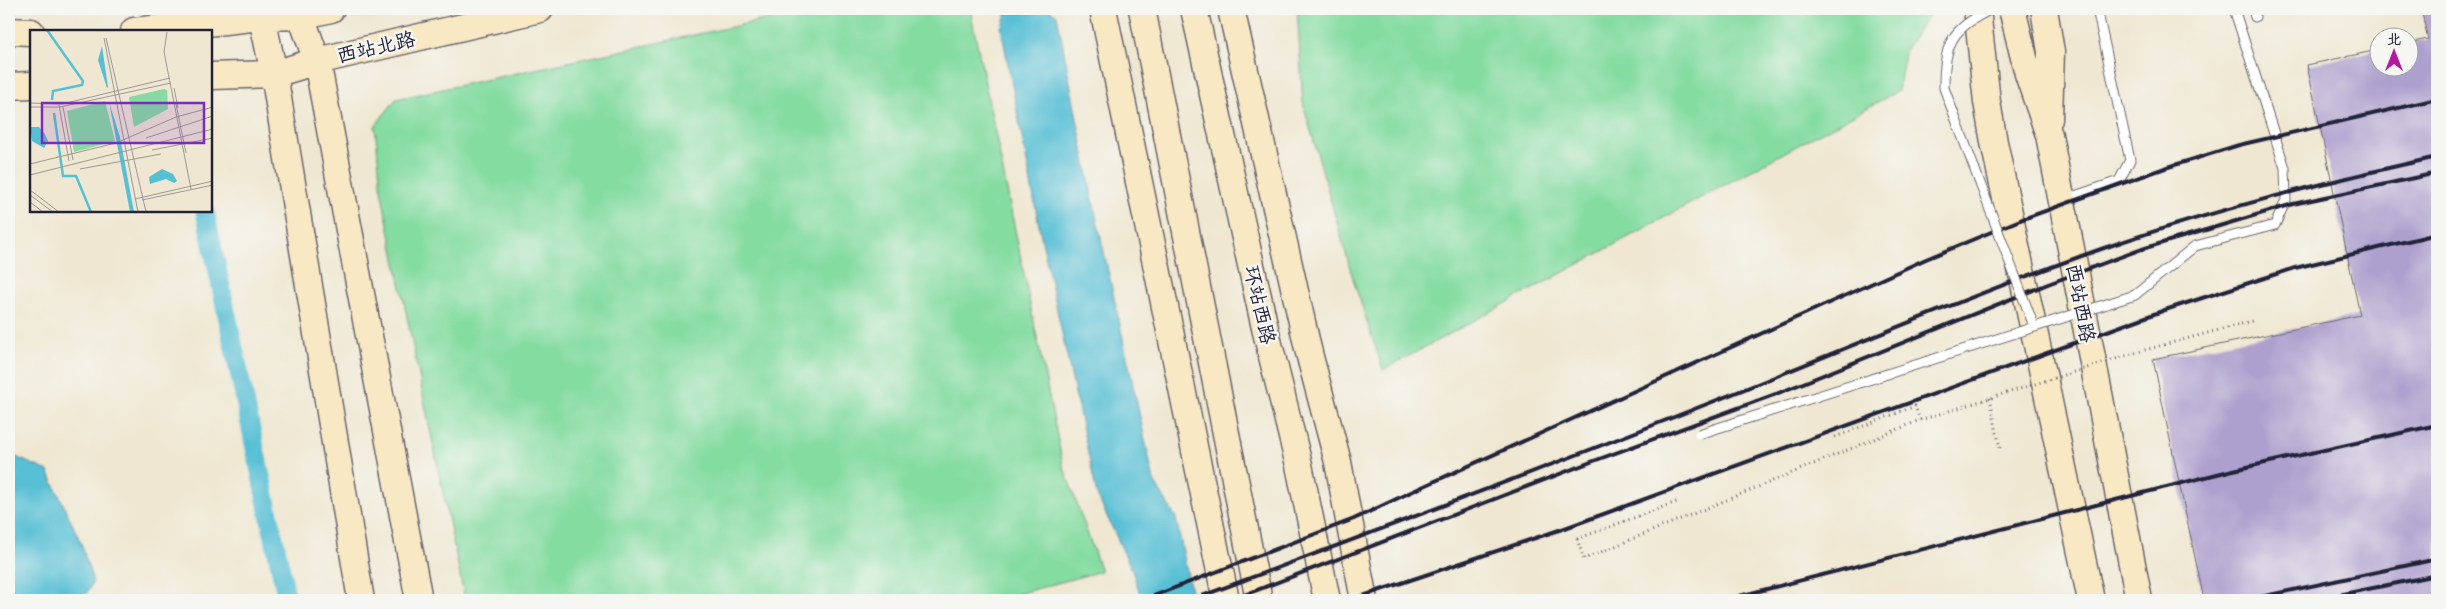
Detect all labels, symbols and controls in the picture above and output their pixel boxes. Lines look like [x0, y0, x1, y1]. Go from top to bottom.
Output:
street label: 西站北路 [334, 26, 419, 69]
north arrow [2368, 28, 2418, 78]
inset map [30, 30, 212, 212]
text: 北 [2387, 31, 2401, 48]
street label: 西站西路 [2061, 261, 2101, 346]
street label: 环站西路 [1238, 263, 1281, 348]

